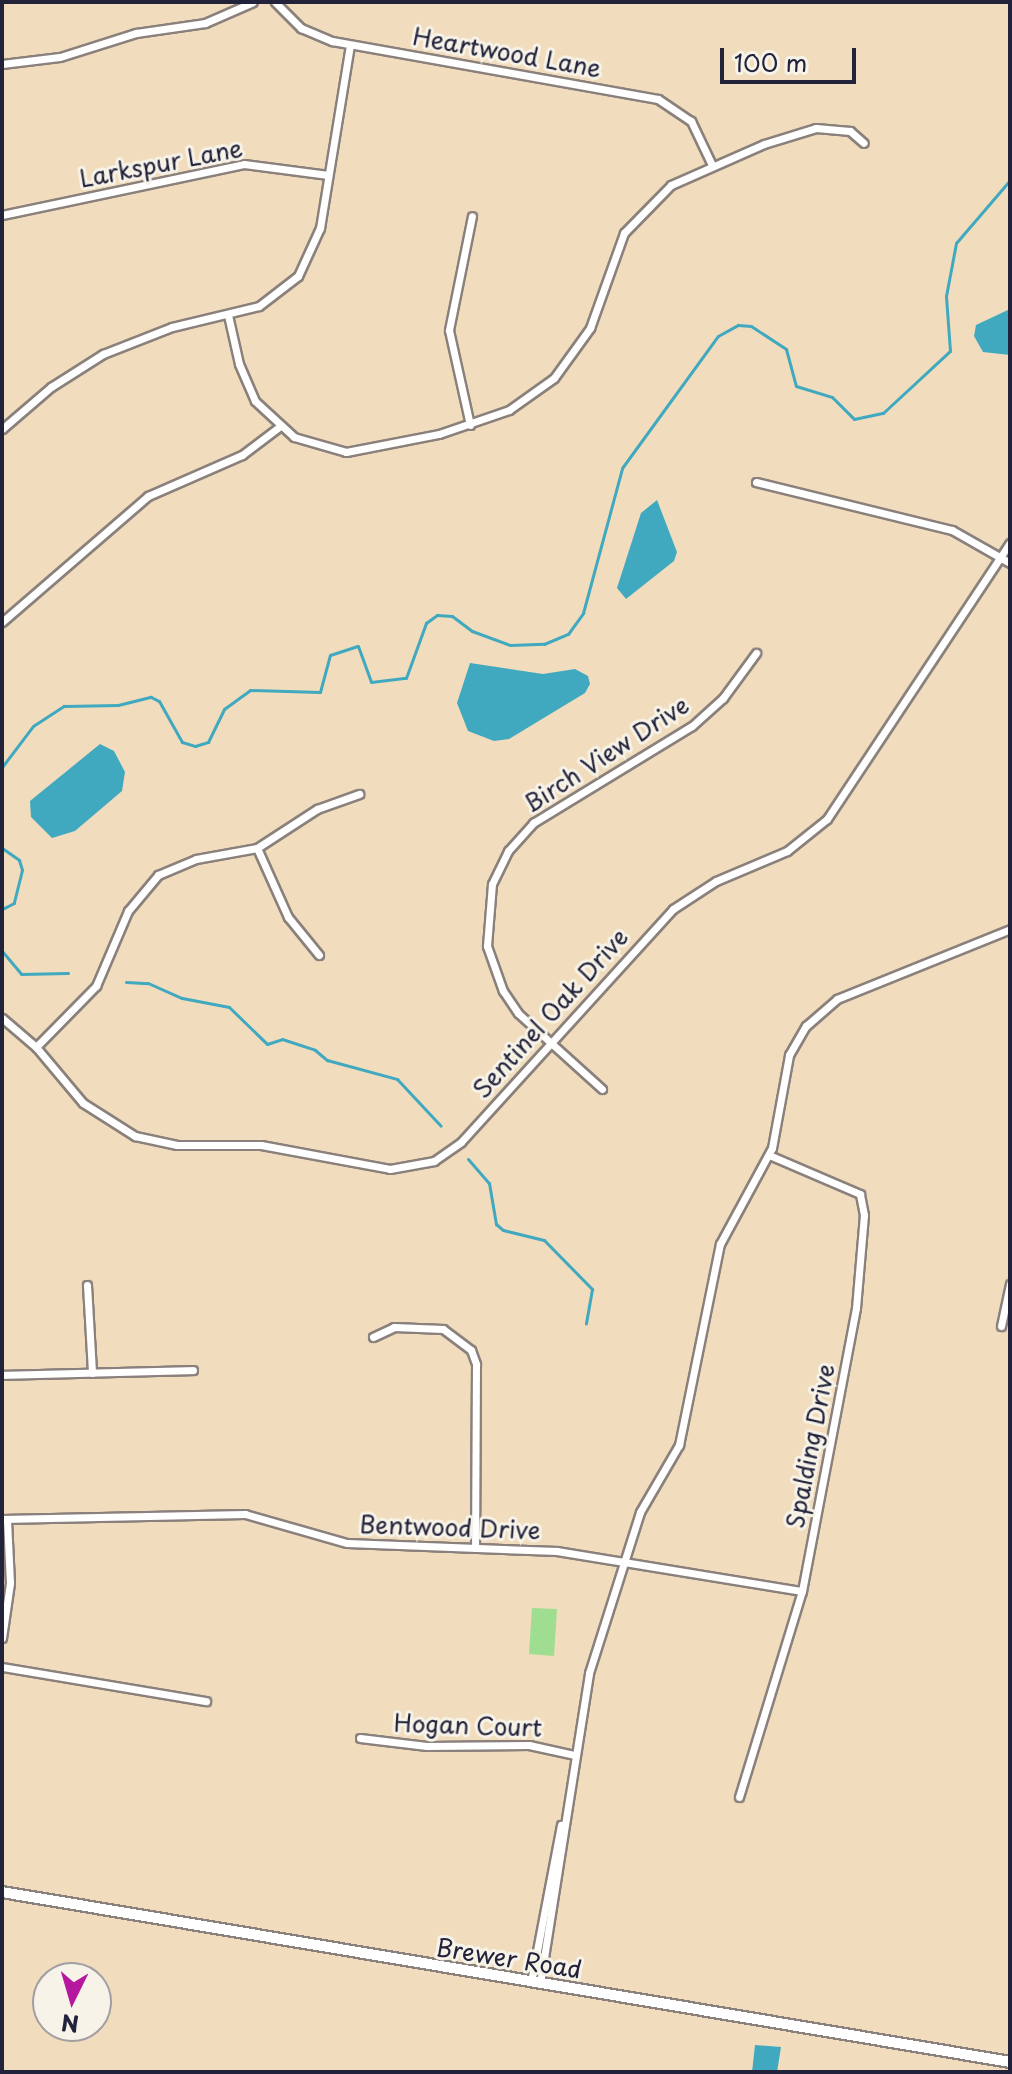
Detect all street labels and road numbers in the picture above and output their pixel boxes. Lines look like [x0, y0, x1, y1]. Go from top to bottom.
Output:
street label: Heartwood Lane [411, 21, 603, 83]
street label: Larkspur Lane [77, 133, 245, 193]
street label: Birch View Drive [518, 690, 694, 818]
street label: Sentinel Oak Drive [466, 922, 634, 1104]
street label: Spalding Drive [780, 1361, 840, 1531]
street label: Bentwood Drive [358, 1509, 542, 1545]
street label: Hogan Court [393, 1708, 543, 1742]
street label: Brewer Road [434, 1932, 584, 1984]

